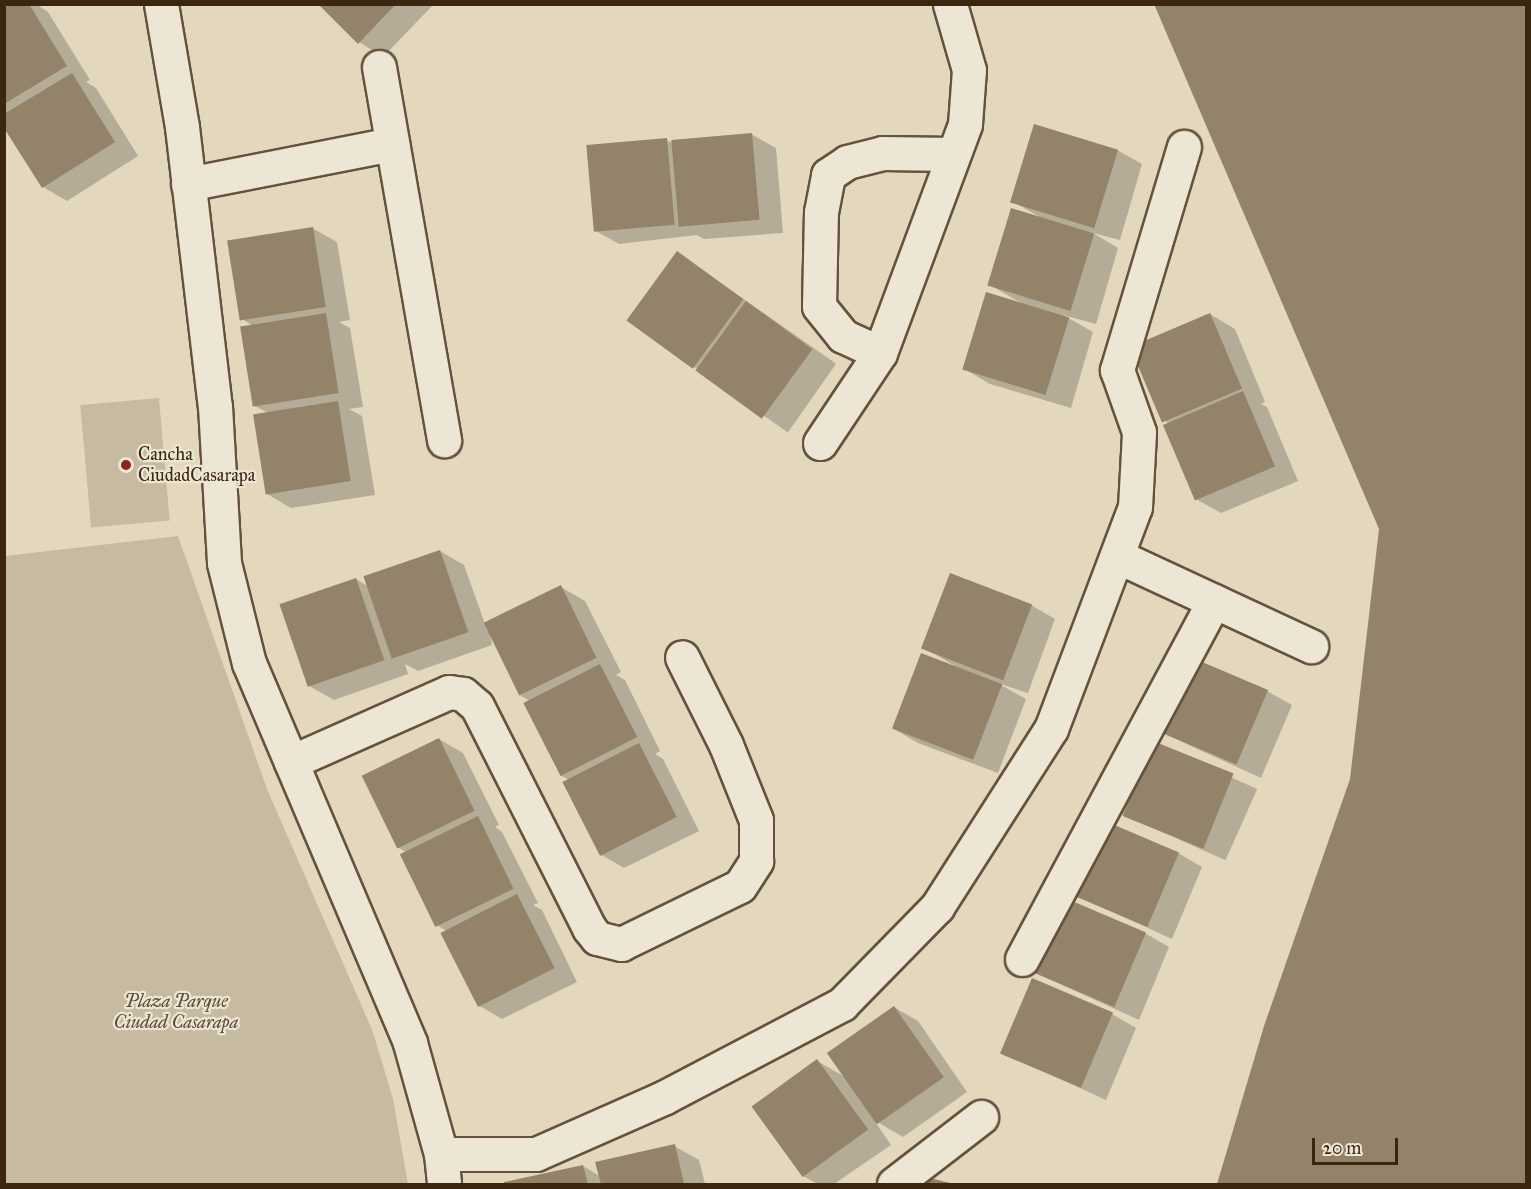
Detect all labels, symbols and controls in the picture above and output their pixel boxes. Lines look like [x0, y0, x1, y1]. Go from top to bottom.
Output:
place label: Cancha CiudadCasarapa [138, 444, 255, 486]
marker: Cancha CiudadCasarapa [119, 458, 133, 472]
park label: Plaza Parque Ciudad Casarapa [114, 991, 238, 1034]
scale bar [1315, 1126, 1400, 1164]
text: 20 m [1323, 1137, 1361, 1159]

